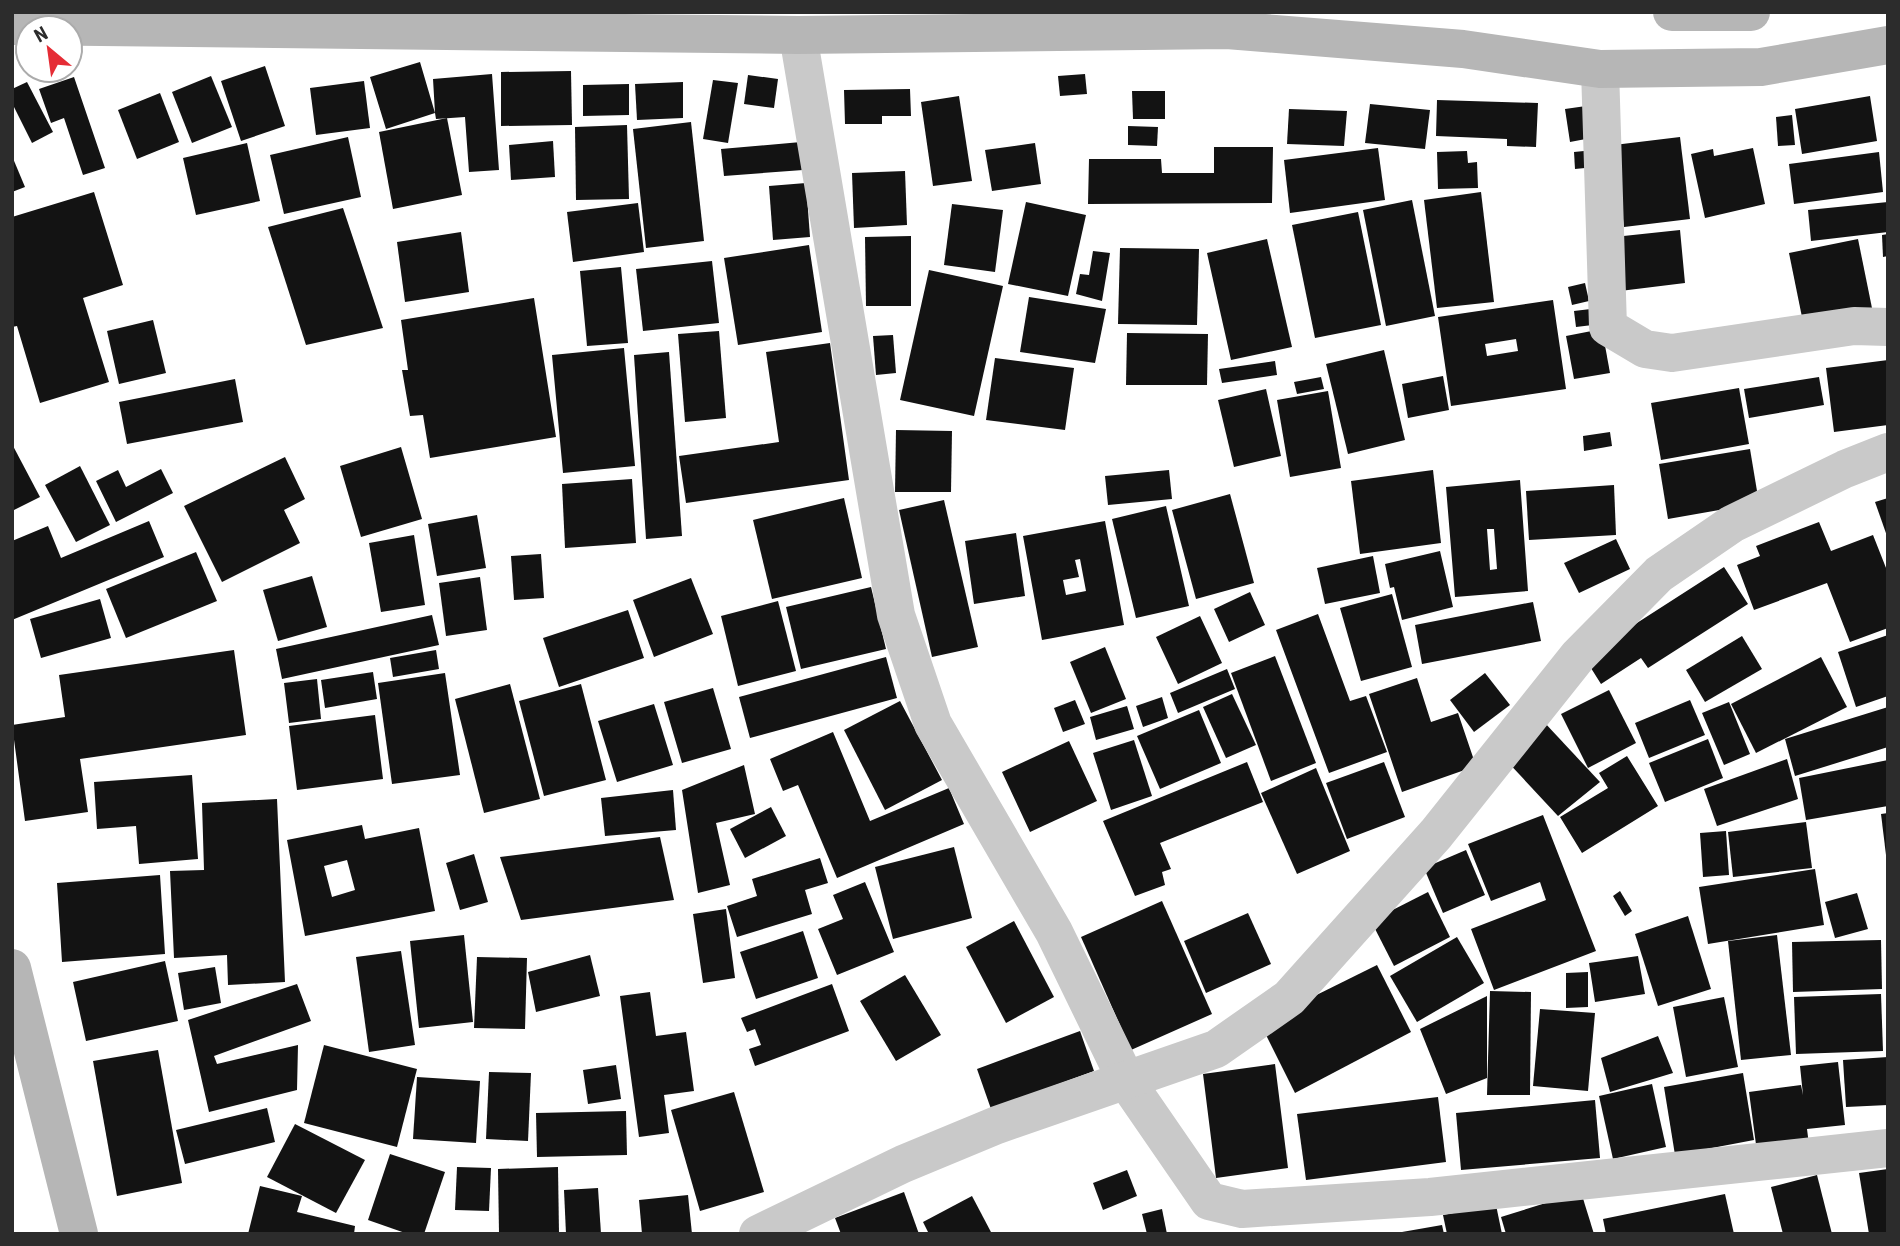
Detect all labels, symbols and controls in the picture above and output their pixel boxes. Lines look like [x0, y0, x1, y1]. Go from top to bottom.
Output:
north arrow [14, 14, 84, 84]
text: N [30, 22, 52, 47]

